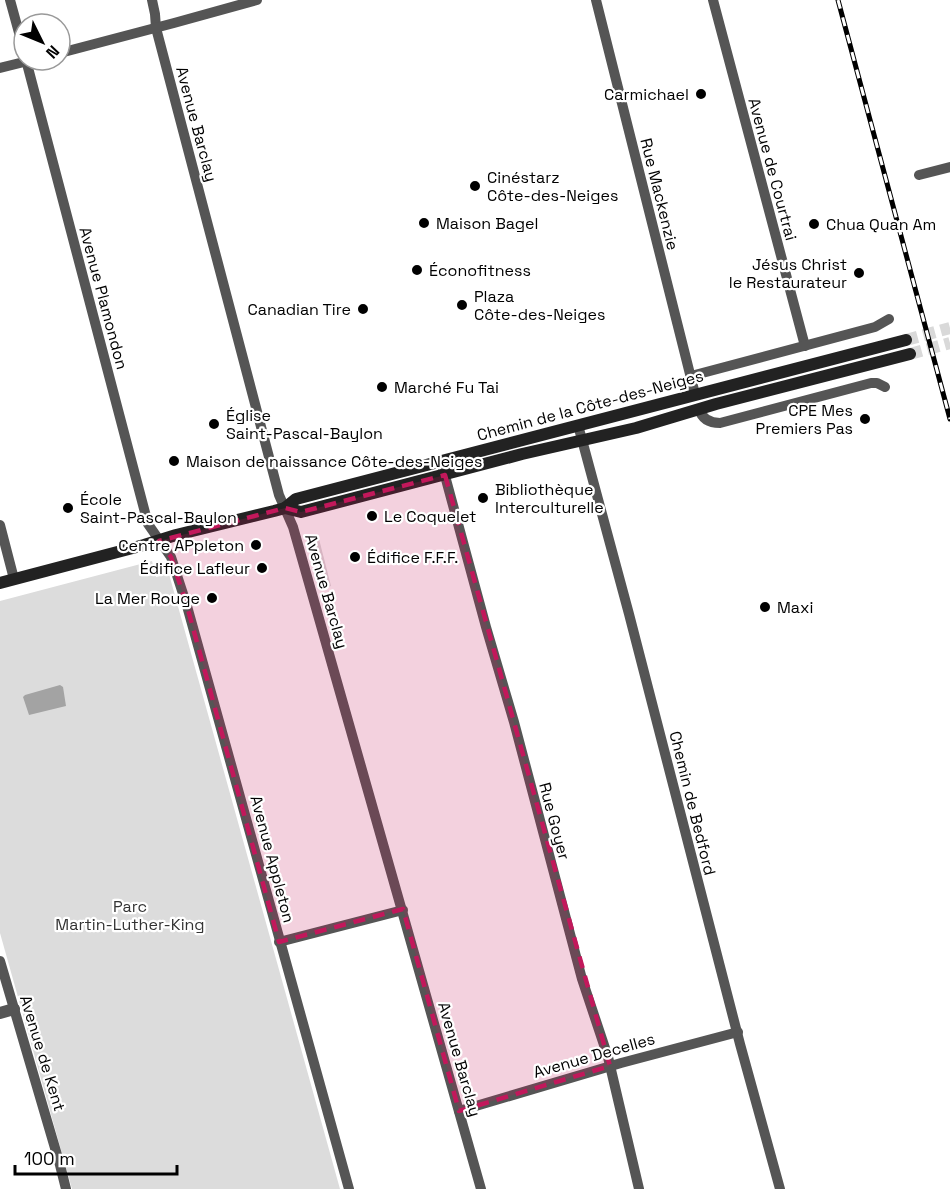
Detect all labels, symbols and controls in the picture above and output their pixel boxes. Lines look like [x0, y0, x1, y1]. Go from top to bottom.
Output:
north arrow [12, 12, 72, 72]
text: N [41, 41, 64, 63]
street label: Avenue Barclay [171, 64, 222, 184]
place label: Carmichael [604, 84, 689, 105]
marker: Carmichael [694, 87, 708, 101]
street label: Avenue de Courtrai [743, 96, 802, 243]
street label: Rue Mackenzie [635, 136, 684, 252]
place label: Cinéstarz Côte-des-Neiges [487, 167, 618, 206]
marker: Cinéstarz Côte-des-Neiges [468, 179, 482, 193]
place label: Maison Bagel [436, 213, 538, 234]
place label: Chua Quan Am [826, 214, 936, 235]
marker: Maison Bagel [417, 216, 431, 230]
marker: Chua Quan Am [807, 217, 821, 231]
street label: Avenue Plamondon [74, 224, 133, 372]
place label: Jésus Christ le Restaurateur [729, 254, 847, 293]
place label: Éconofitness [429, 260, 531, 281]
marker: Éconofitness [410, 263, 424, 277]
marker: Jésus Christ le Restaurateur [852, 266, 866, 280]
place label: Plaza Côte-des-Neiges [474, 286, 605, 325]
marker: Plaza Côte-des-Neiges [455, 298, 469, 312]
place label: Canadian Tire [247, 299, 351, 320]
marker: Canadian Tire [356, 302, 370, 316]
street label: Chemin de la Côte-des-Neiges [475, 365, 706, 446]
place label: Marché Fu Tai [394, 377, 499, 398]
marker: Marché Fu Tai [375, 380, 389, 394]
place label: CPE Mes Premiers Pas [756, 400, 853, 439]
place label: Église Saint-Pascal-Baylon [226, 405, 383, 444]
marker: CPE Mes Premiers Pas [858, 412, 872, 426]
marker: Église Saint-Pascal-Baylon [207, 417, 221, 431]
place label: Maison de naissance Côte-des-Neiges [186, 451, 482, 472]
marker: Maison de naissance Côte-des-Neiges [167, 454, 181, 468]
place label: Bibliothèque Interculturelle [495, 479, 604, 518]
place label: École Saint-Pascal-Baylon [80, 489, 237, 528]
marker: Bibliothèque Interculturelle [476, 491, 490, 505]
marker: École Saint-Pascal-Baylon [61, 501, 75, 515]
place label: Le Coquelet [384, 506, 476, 527]
marker: Le Coquelet [365, 509, 379, 523]
street label: Avenue Barclay [300, 531, 353, 651]
place label: Centre APpleton [118, 535, 244, 556]
marker: Centre APpleton [249, 538, 263, 552]
place label: Édifice F.F.F. [367, 547, 458, 568]
marker: Édifice F.F.F. [348, 550, 362, 564]
place label: Édifice Lafleur [140, 558, 250, 579]
marker: Édifice Lafleur [255, 561, 269, 575]
place label: La Mer Rouge [95, 588, 200, 609]
marker: La Mer Rouge [205, 591, 219, 605]
place label: Maxi [777, 597, 813, 618]
marker: Maxi [758, 600, 772, 614]
street label: Chemin de Bedford [664, 729, 721, 877]
street label: Rue Goyer [534, 780, 575, 862]
street label: Avenue Appleton [245, 793, 300, 925]
park label: Parc Martin-Luther-King [55, 896, 205, 935]
street label: Avenue de Kent [15, 993, 70, 1114]
street label: Avenue Barclay [433, 999, 486, 1119]
street label: Avenue Decelles [531, 1028, 657, 1083]
scale bar [15, 1138, 177, 1176]
text: 100 m [24, 1147, 75, 1170]

